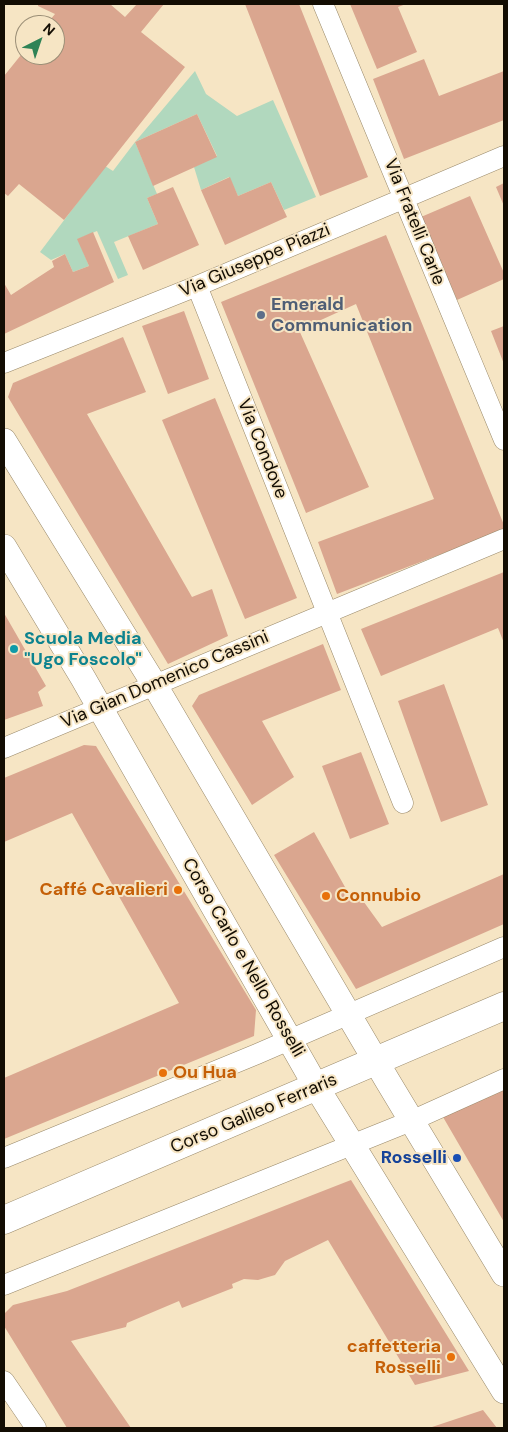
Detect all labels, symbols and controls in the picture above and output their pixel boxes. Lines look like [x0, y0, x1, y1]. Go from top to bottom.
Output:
north arrow [15, 15, 65, 65]
text: N [39, 19, 59, 40]
street label: Via Fratelli Carle [379, 156, 449, 288]
street label: Via Giuseppe Piazzi [177, 220, 333, 302]
place label: Emerald Communication [271, 294, 412, 336]
marker: Emerald Communication [255, 309, 267, 321]
street label: Via Condove [232, 396, 292, 502]
street label: Via Gian Domenico Cassini [58, 626, 272, 734]
place label: Scuola Media "Ugo Foscolo" [24, 628, 142, 670]
marker: Scuola Media "Ugo Foscolo" [8, 643, 20, 655]
street label: Corso Carlo e Nello Rosselli [177, 855, 309, 1061]
place label: Caffé Cavalieri [40, 879, 168, 901]
marker: Caffé Cavalieri [172, 884, 184, 896]
place label: Connubio [336, 885, 421, 907]
marker: Connubio [320, 890, 332, 902]
place label: Ou Hua [173, 1062, 237, 1084]
marker: Ou Hua [157, 1067, 169, 1079]
street label: Corso Galileo Ferraris [167, 1069, 341, 1159]
place label: Rosselli [381, 1147, 447, 1169]
marker: Rosselli [451, 1152, 463, 1164]
place label: caffetteria Rosselli [347, 1336, 441, 1378]
marker: caffetteria Rosselli [445, 1351, 457, 1363]

